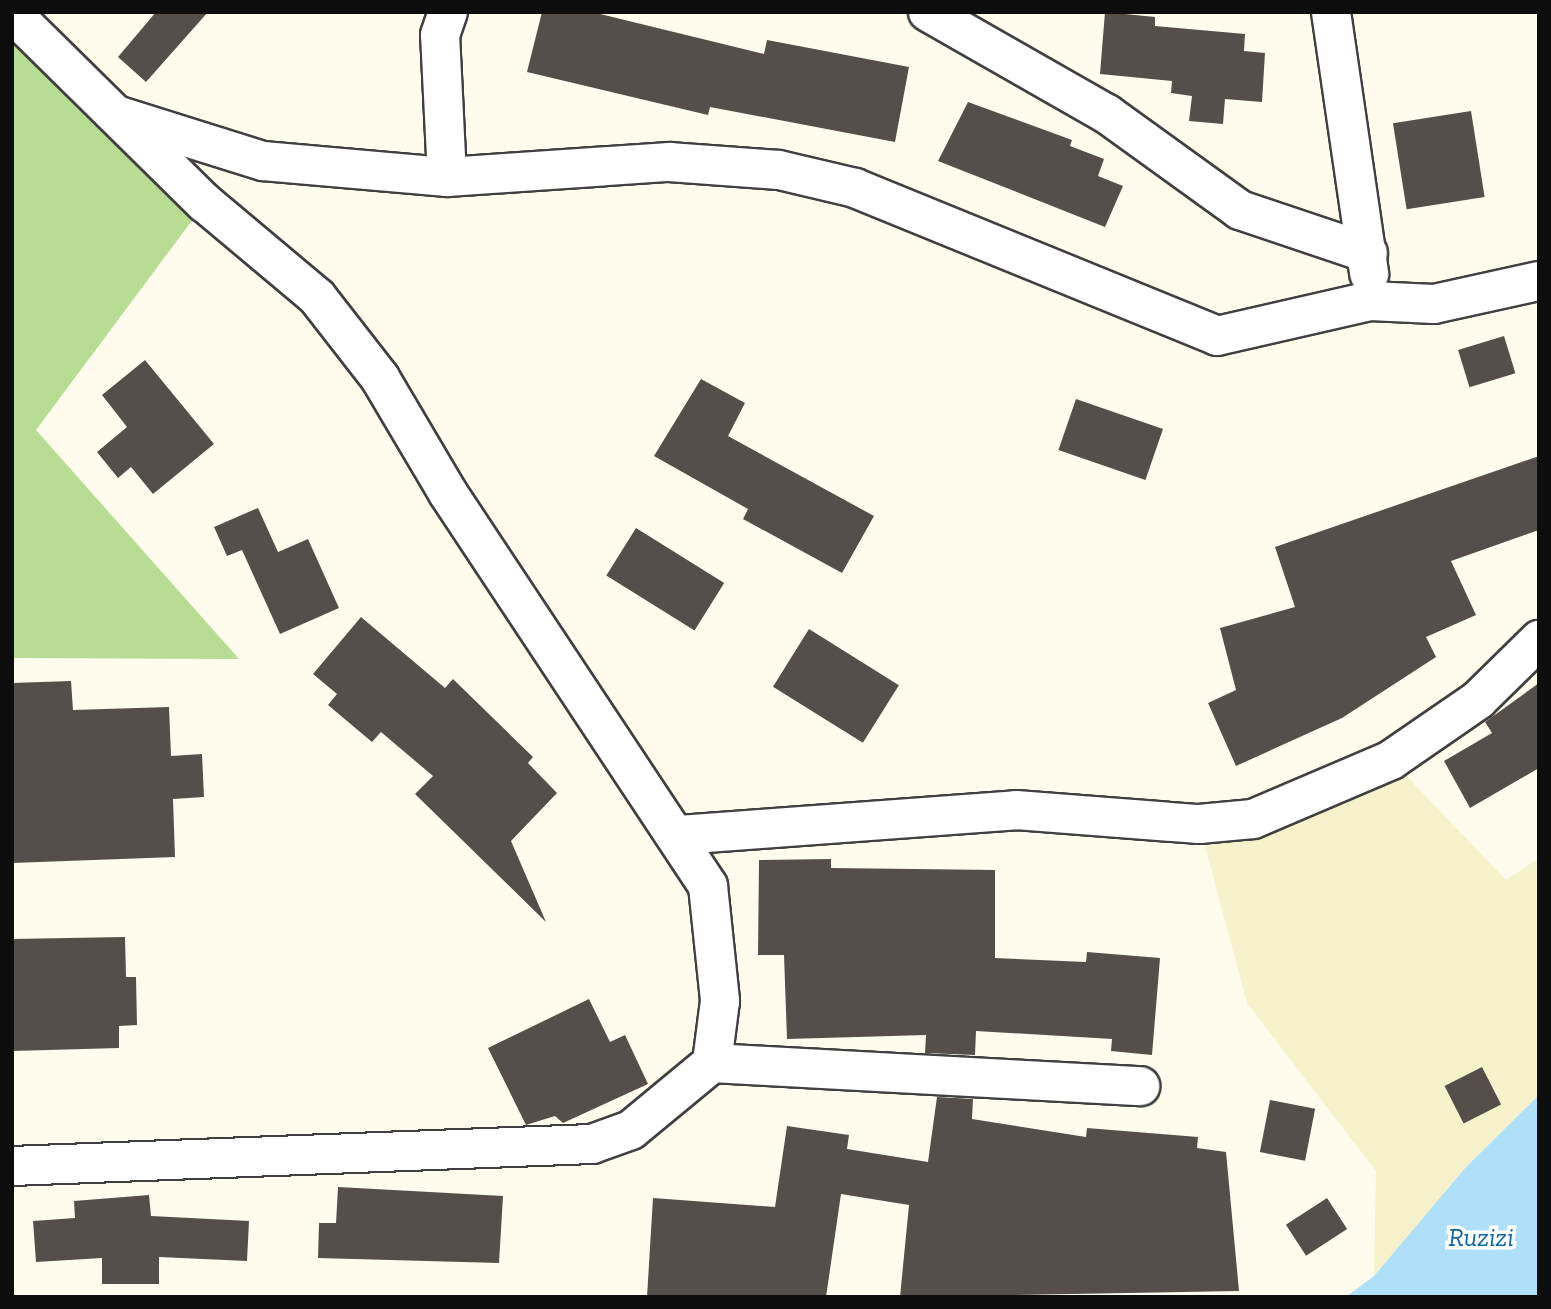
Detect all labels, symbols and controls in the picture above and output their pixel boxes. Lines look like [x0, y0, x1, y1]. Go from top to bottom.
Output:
water label: Ruzizi [1448, 1222, 1514, 1254]

